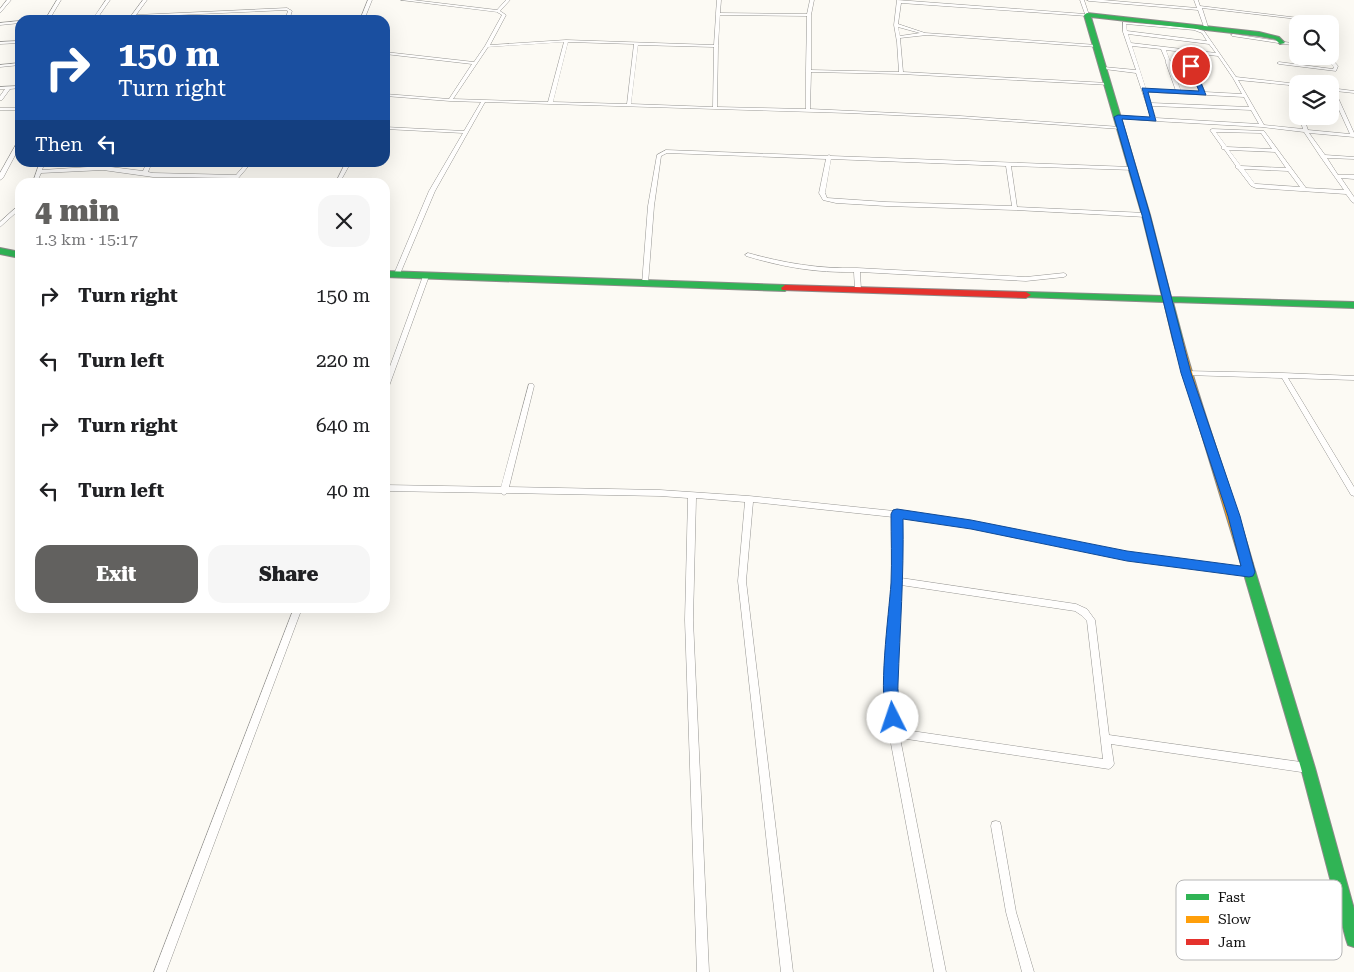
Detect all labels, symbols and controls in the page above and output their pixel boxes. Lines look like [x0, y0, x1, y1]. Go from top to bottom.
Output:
map controls [1289, 15, 1339, 125]
button: search [1289, 15, 1339, 65]
text: 150 m [118, 34, 219, 75]
icon: right [35, 35, 100, 100]
pin [1170, 45, 1212, 87]
icon: arrive [1177, 52, 1205, 80]
button: layers [1289, 75, 1339, 125]
text: Turn right [118, 76, 226, 101]
icon: left [93, 130, 121, 158]
text: Then [35, 133, 83, 156]
text: 4 min [35, 193, 119, 228]
button: close [318, 195, 370, 247]
text: 1.3 km · 15:17 [35, 230, 138, 249]
icon: right [35, 282, 63, 310]
text: Turn right [78, 284, 178, 307]
text: 150 m [316, 284, 370, 307]
icon: left [35, 347, 63, 375]
text: Turn left [78, 349, 164, 372]
text: 220 m [316, 349, 370, 372]
icon: right [35, 412, 63, 440]
text: Turn right [78, 414, 178, 437]
text: 640 m [316, 414, 370, 437]
icon: left [35, 477, 63, 505]
text: Turn left [78, 479, 164, 502]
text: 40 m [327, 479, 370, 502]
button: Exit [35, 545, 198, 603]
button: Share [208, 545, 370, 603]
position arrow [866, 691, 918, 743]
legend [1176, 880, 1342, 960]
text: Fast [1218, 889, 1245, 905]
text: Slow [1218, 911, 1251, 927]
text: Jam [1218, 934, 1246, 950]

